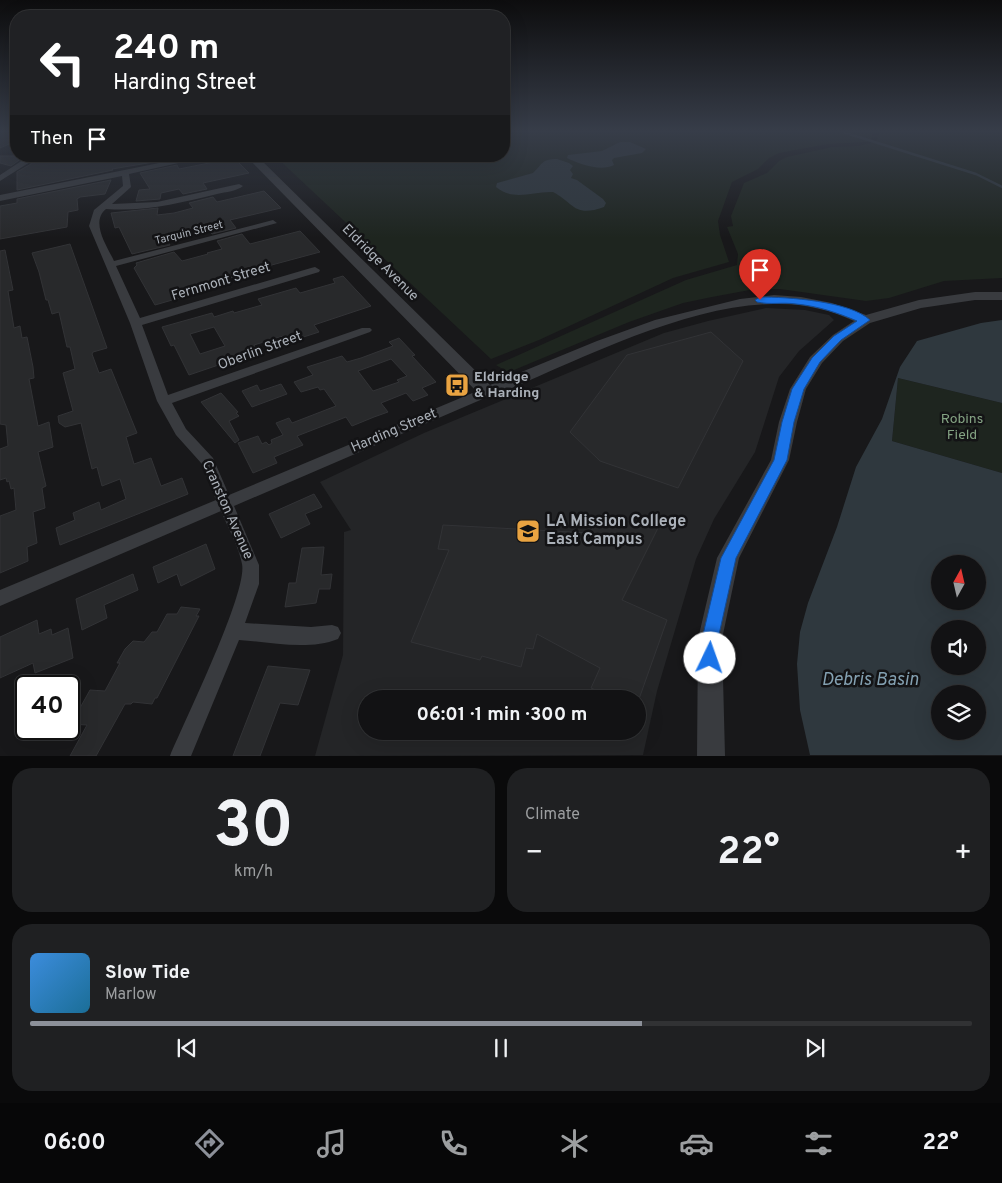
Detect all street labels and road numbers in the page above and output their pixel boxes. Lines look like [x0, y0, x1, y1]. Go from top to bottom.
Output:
street label: Tarquin Street [153, 218, 225, 248]
street label: Eldridge Avenue [338, 221, 422, 305]
street label: Fernmont Street [170, 259, 272, 305]
street label: Oberlin Street [216, 328, 304, 374]
street label: Harding Street [349, 405, 439, 457]
street label: Cranston Avenue [198, 458, 256, 562]

